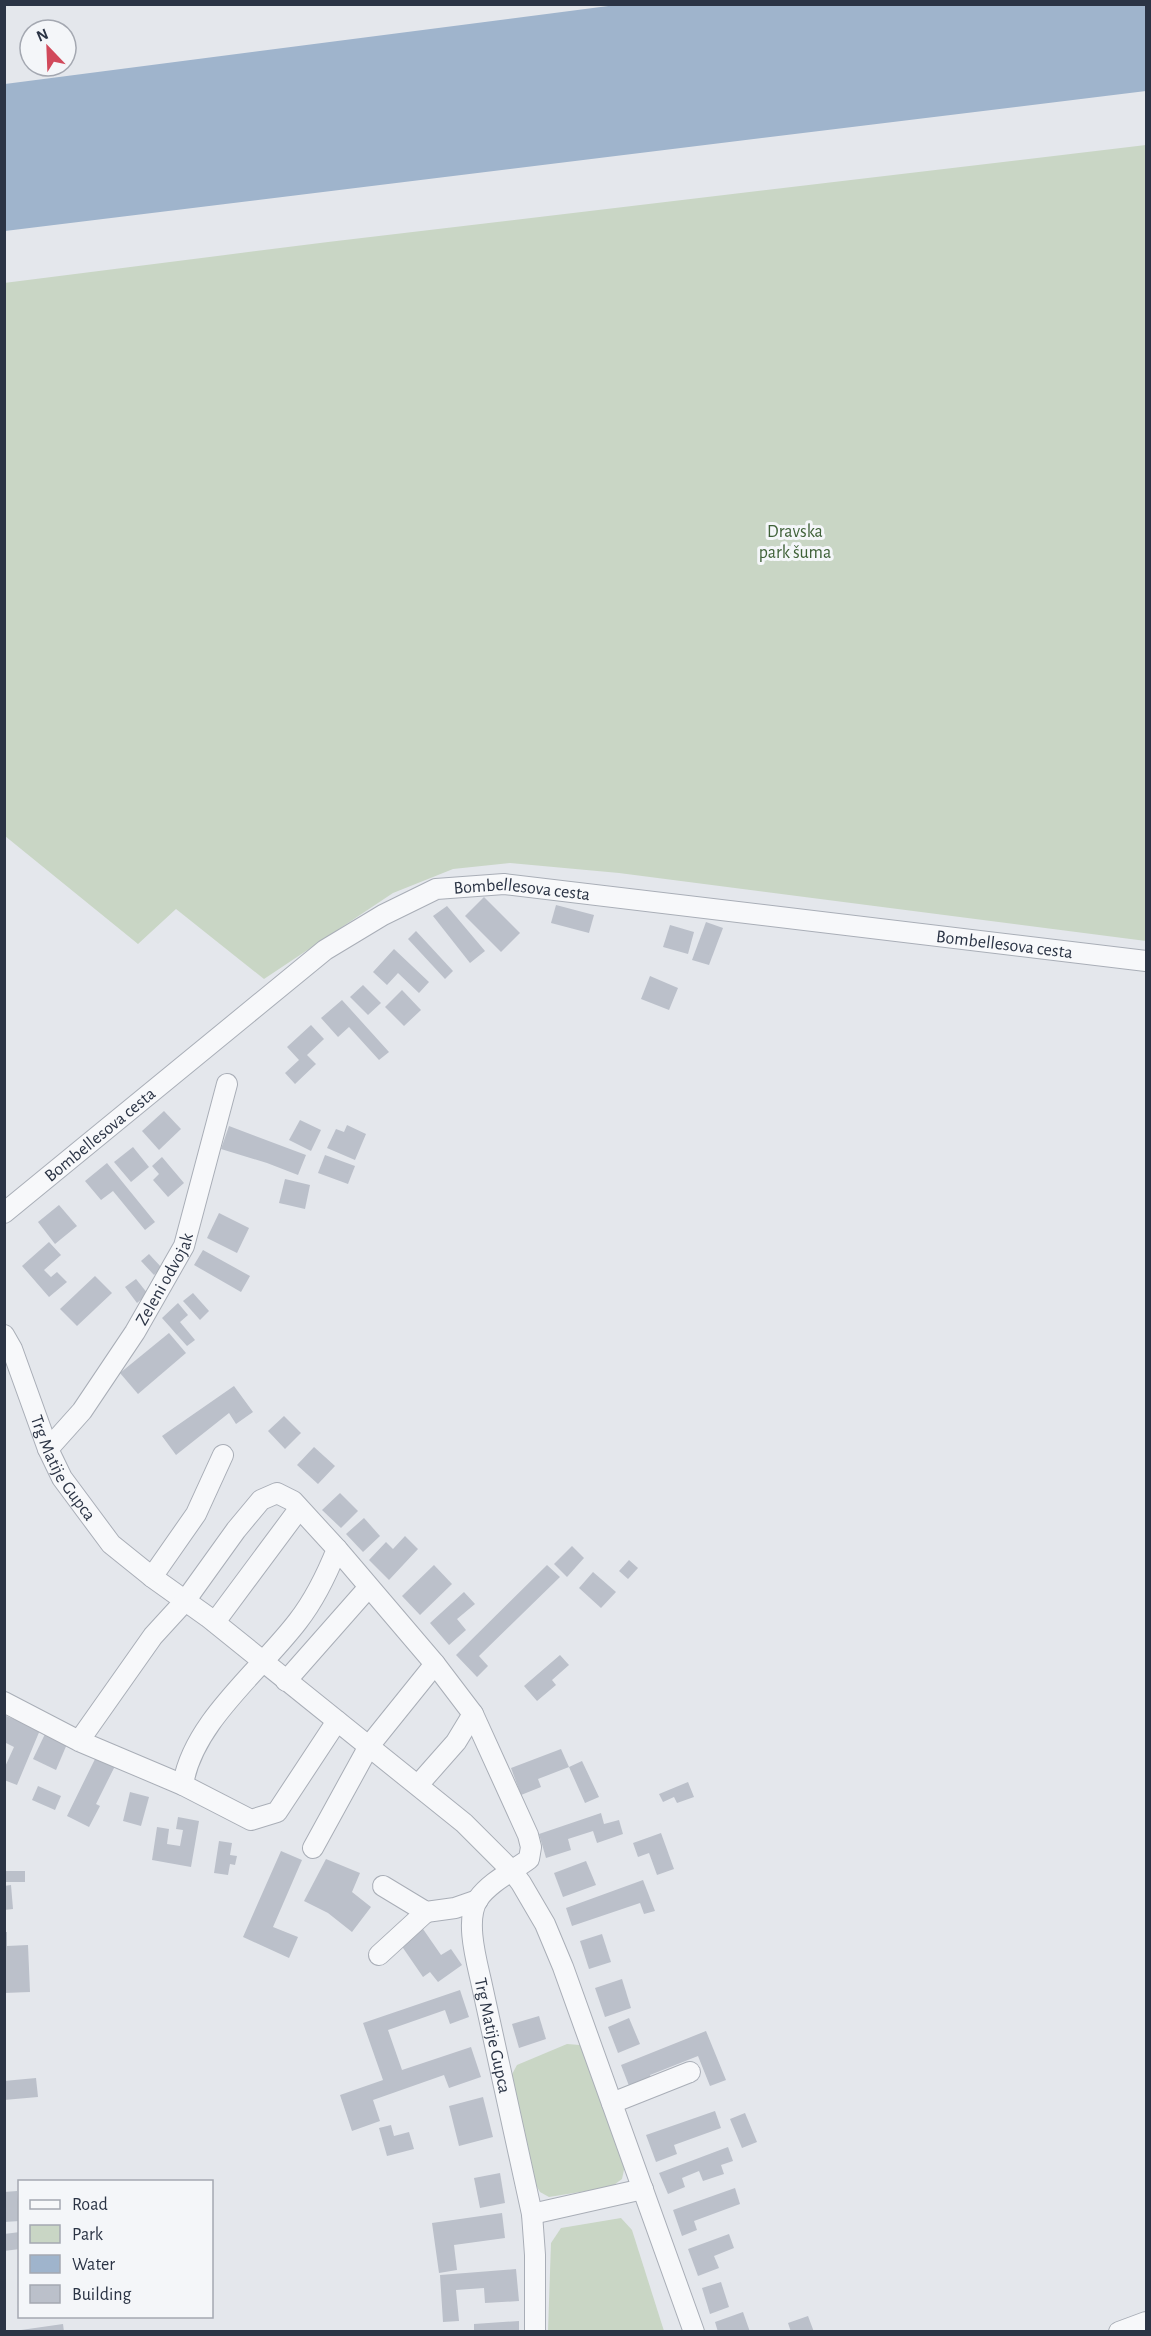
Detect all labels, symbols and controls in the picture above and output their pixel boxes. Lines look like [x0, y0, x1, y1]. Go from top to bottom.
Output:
north arrow [18, 18, 78, 78]
text: N [34, 26, 51, 45]
park label: Dravska park šuma [759, 523, 831, 562]
street label: Bombellesova cesta [453, 876, 591, 904]
street label: Bombellesova cesta [935, 928, 1074, 962]
street label: Bombellesova cesta [42, 1085, 159, 1186]
street label: Zeleni odvojak [133, 1231, 197, 1329]
street label: Trg Matije Gupca [27, 1413, 98, 1524]
street label: Trg Matije Gupca [471, 1976, 513, 2095]
legend [18, 2180, 213, 2318]
text: Road [72, 2196, 108, 2214]
text: Park [72, 2226, 104, 2244]
text: Water [72, 2256, 115, 2274]
text: Building [72, 2286, 132, 2304]

